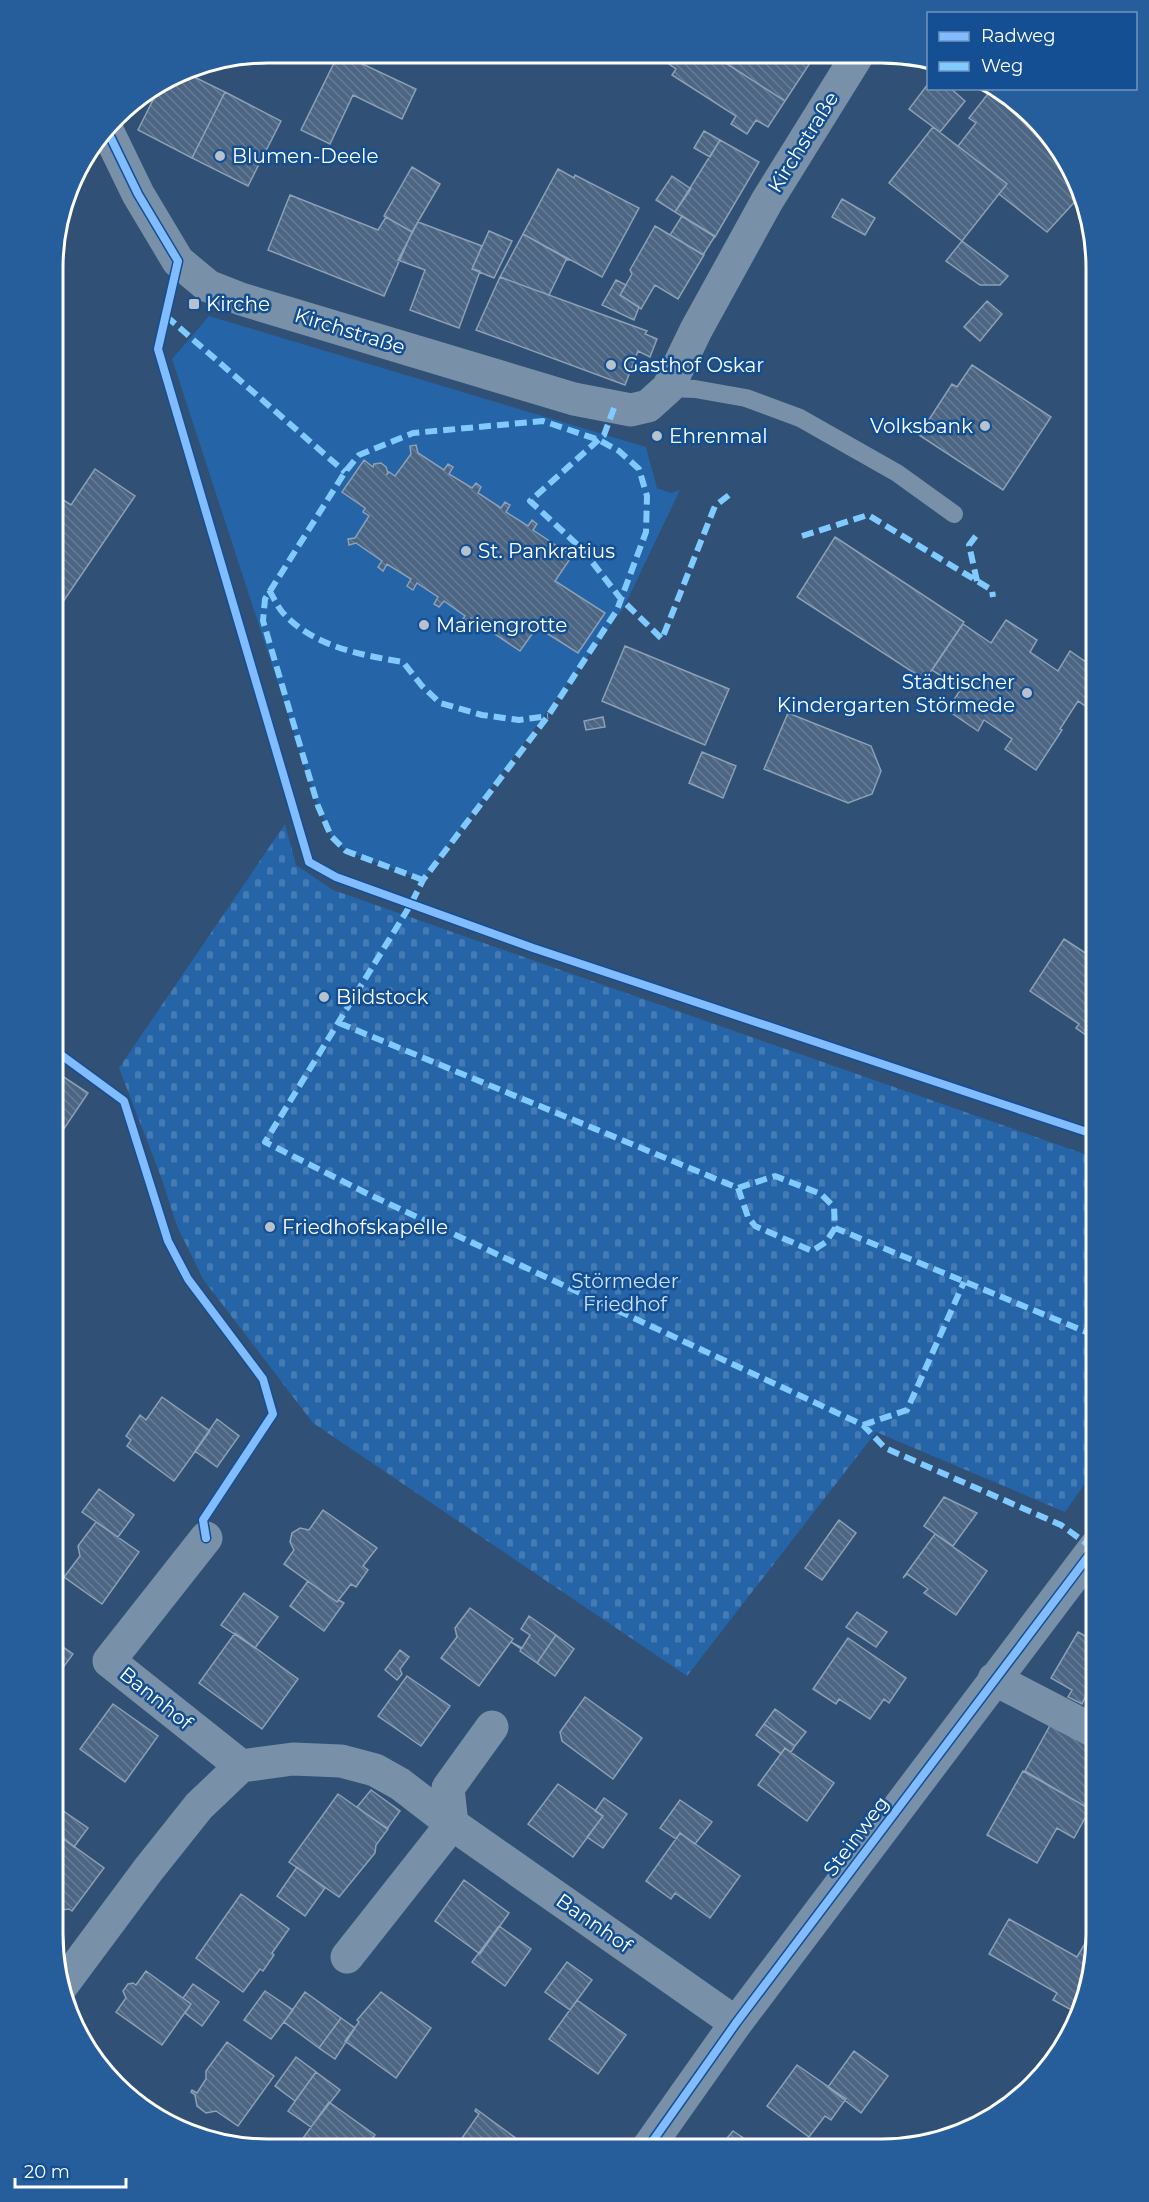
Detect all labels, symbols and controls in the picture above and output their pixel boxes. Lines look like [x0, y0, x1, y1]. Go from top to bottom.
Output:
legend [927, 12, 1137, 90]
text: Radweg [981, 25, 1056, 47]
text: Weg [981, 55, 1023, 77]
street label: Kirchstraße [763, 87, 843, 197]
place label: Blumen-Deele [232, 144, 379, 168]
marker: Blumen-Deele [213, 149, 227, 163]
place label: Kirche [206, 292, 270, 316]
marker: Kirche [187, 297, 201, 311]
street label: Kirchstraße [292, 303, 408, 359]
place label: Gasthof Oskar [623, 353, 764, 377]
marker: Gasthof Oskar [604, 358, 618, 372]
place label: Volksbank [870, 414, 973, 438]
marker: Volksbank [978, 419, 992, 433]
place label: Ehrenmal [669, 424, 768, 448]
marker: Ehrenmal [650, 429, 664, 443]
place label: St. Pankratius [478, 539, 615, 563]
marker: St. Pankratius [459, 544, 473, 558]
place label: Mariengrotte [436, 613, 567, 637]
marker: Mariengrotte [417, 618, 431, 632]
place label: Städtischer Kindergarten Störmede [777, 670, 1015, 717]
marker: Städtischer Kindergarten Störmede [1020, 686, 1034, 700]
place label: Bildstock [336, 985, 429, 1009]
marker: Bildstock [317, 990, 331, 1004]
place label: Friedhofskapelle [282, 1215, 448, 1239]
marker: Friedhofskapelle [263, 1220, 277, 1234]
park label: Störmeder Friedhof [571, 1269, 679, 1316]
street label: Bannhof [115, 1661, 198, 1735]
street label: Steinweg [818, 1791, 894, 1881]
street label: Bannhof [552, 1888, 637, 1958]
scale bar [15, 2151, 126, 2189]
text: 20 m [24, 2161, 70, 2183]

